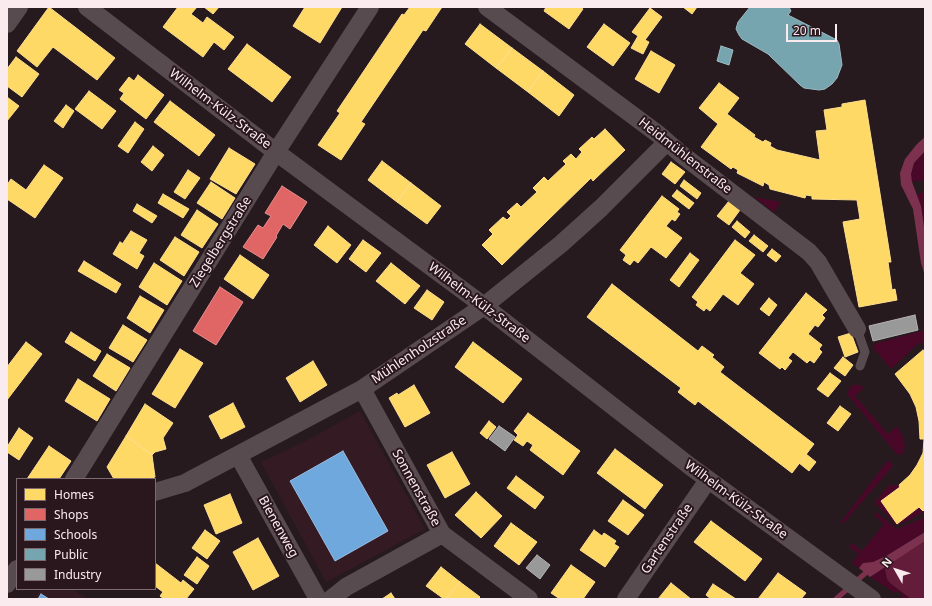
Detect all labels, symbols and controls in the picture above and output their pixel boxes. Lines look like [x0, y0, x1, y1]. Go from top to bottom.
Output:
scale bar [788, 16, 839, 42]
text: 20 m [793, 22, 821, 39]
street label: Wilhelm-Külz-Straße [166, 66, 274, 152]
street label: Heidmühlenstraße [635, 115, 735, 197]
street label: Ziegelbergstraße [187, 194, 255, 290]
street label: Wilhelm-Külz-Straße [425, 260, 533, 346]
street label: Mühlenholzstraße [369, 313, 469, 387]
street label: Sonnenstraße [389, 447, 443, 529]
street label: Wilhelm-Külz-Straße [682, 457, 790, 543]
legend [16, 478, 156, 590]
text: Homes [54, 486, 94, 503]
street label: Bienenweg [255, 493, 301, 561]
street label: Gartenstraße [638, 501, 696, 577]
text: Shops [54, 506, 88, 523]
text: Schools [54, 526, 97, 543]
text: Public [54, 546, 88, 563]
north arrow [876, 550, 916, 590]
text: N [878, 554, 895, 570]
text: Industry [54, 566, 101, 583]

